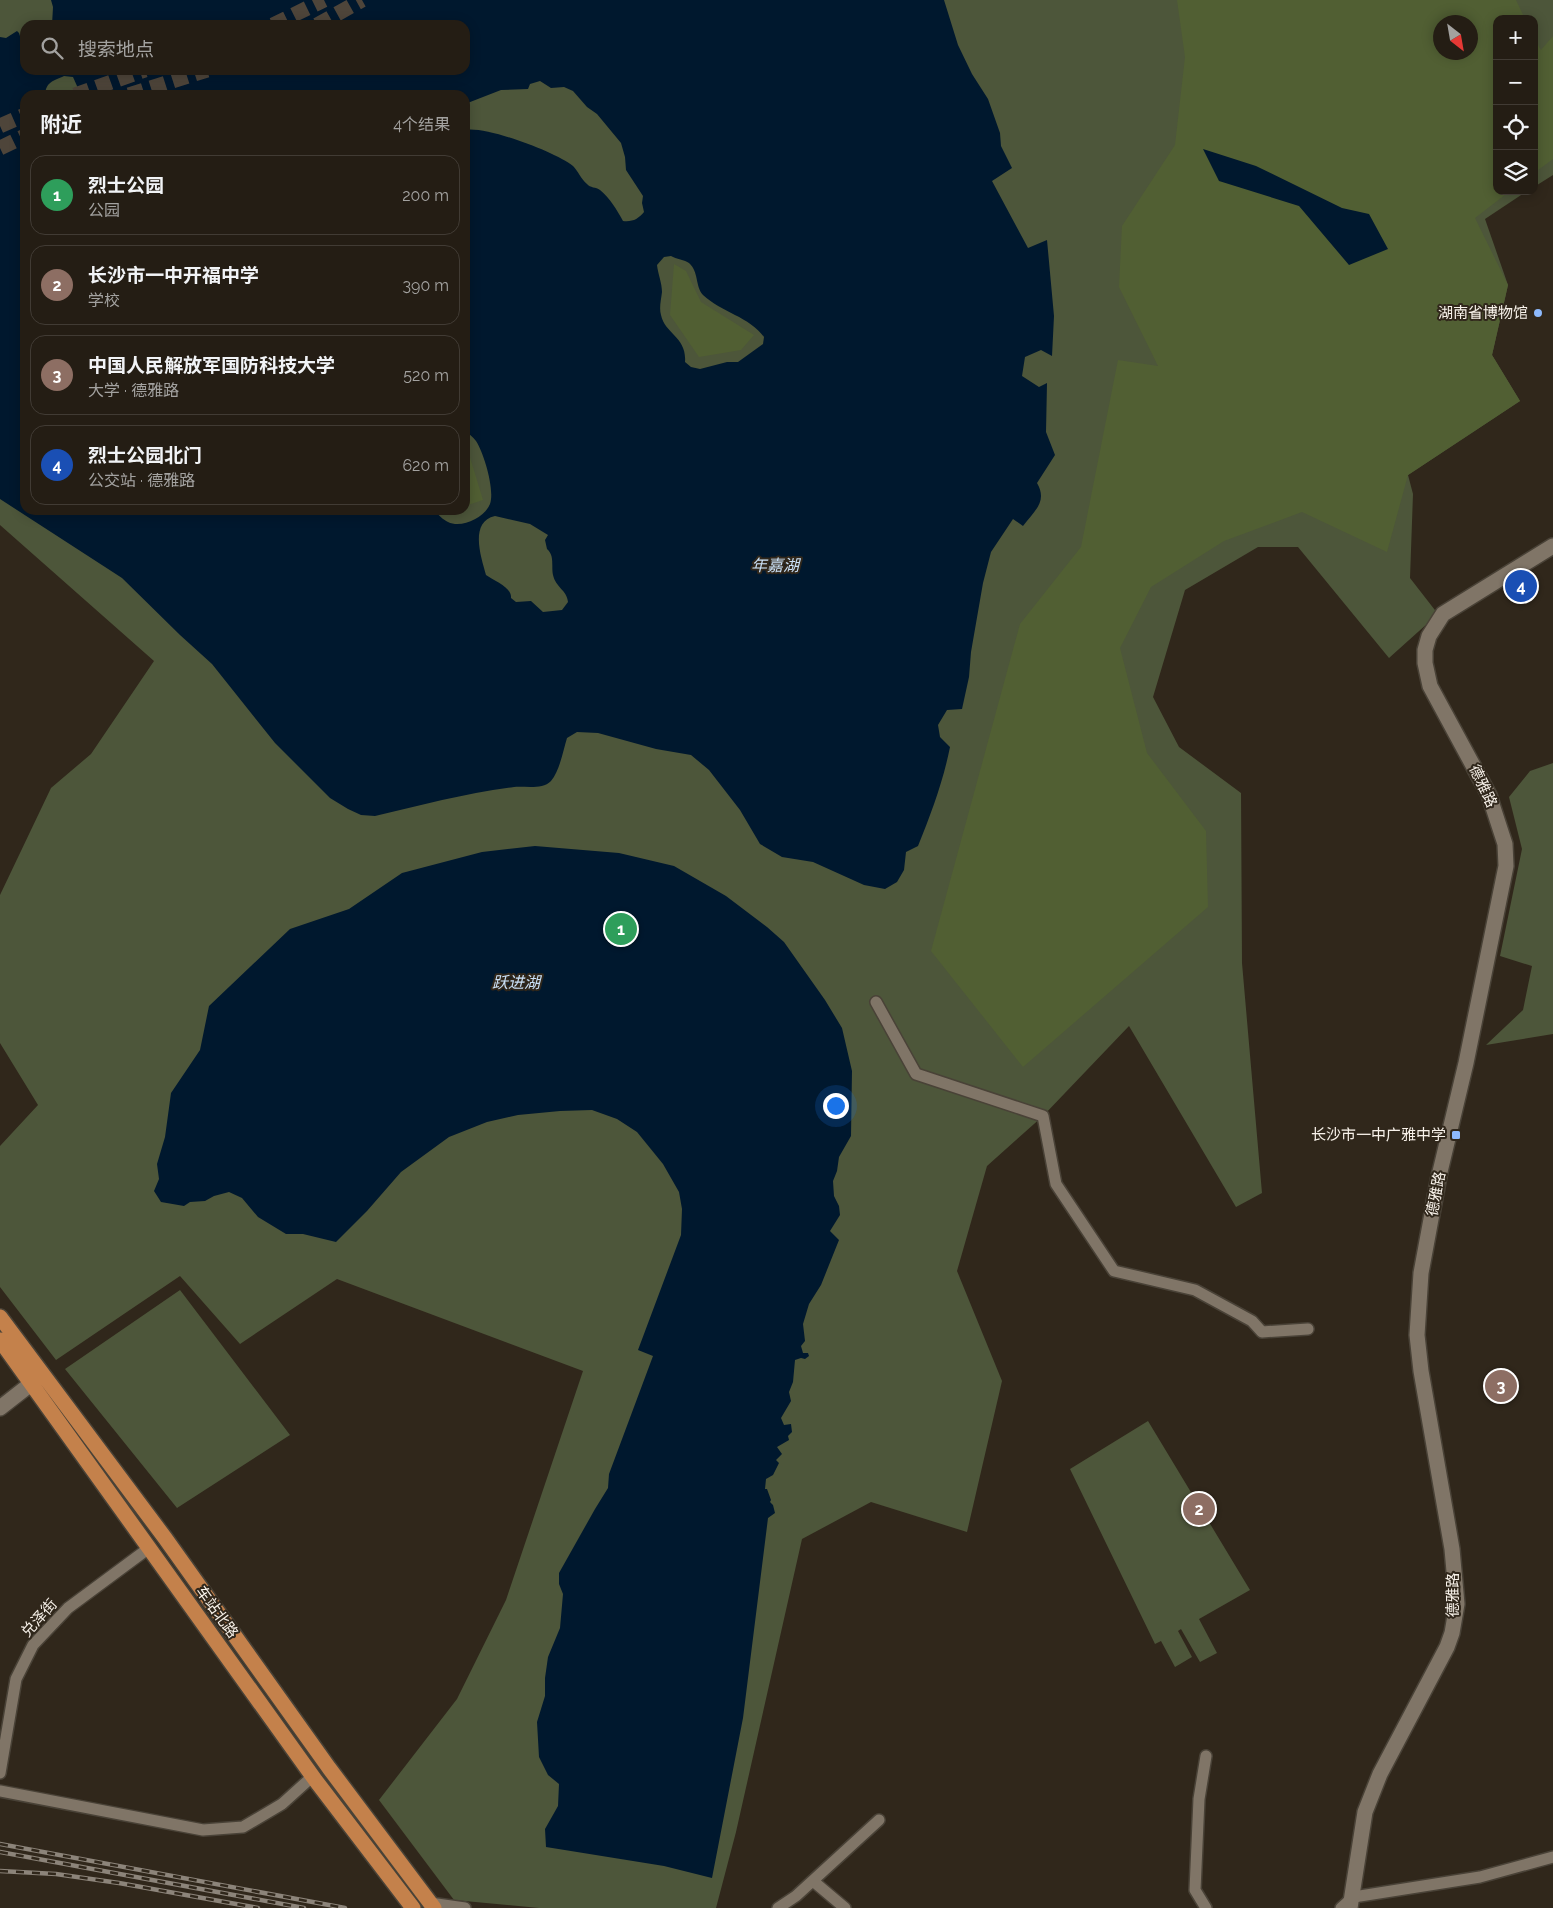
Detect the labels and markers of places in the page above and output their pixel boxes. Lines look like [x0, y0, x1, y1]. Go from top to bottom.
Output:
place label: 湖南省博物馆 [1438, 304, 1528, 322]
marker: 湖南省博物馆 [1532, 307, 1544, 319]
pin: 4 [1505, 567, 1537, 605]
pin: 1 [605, 910, 637, 948]
place label: 长沙市一中广雅中学 [1311, 1126, 1446, 1144]
marker: 长沙市一中广雅中学 [1450, 1129, 1462, 1141]
pin: 3 [1485, 1367, 1517, 1405]
pin: 2 [1183, 1490, 1215, 1528]

